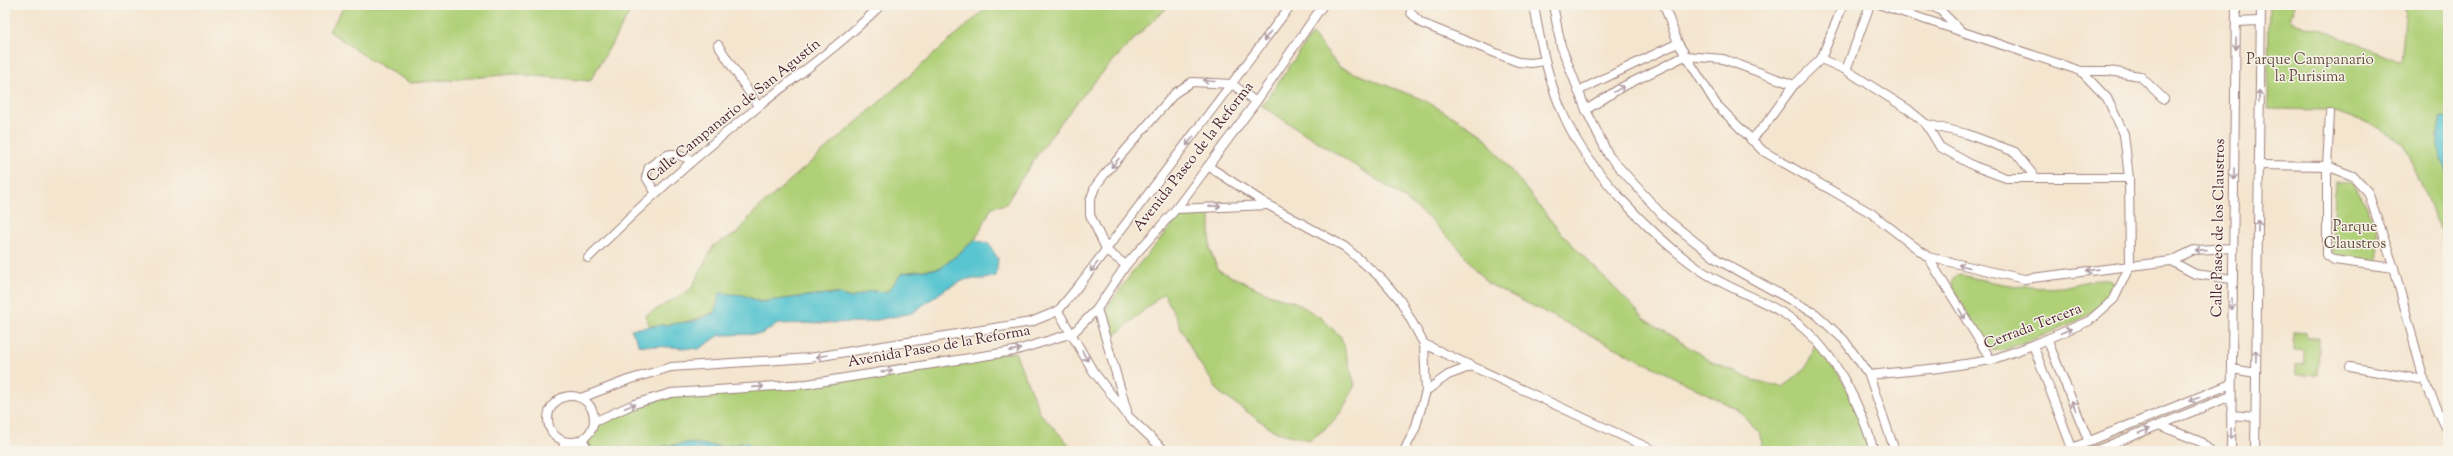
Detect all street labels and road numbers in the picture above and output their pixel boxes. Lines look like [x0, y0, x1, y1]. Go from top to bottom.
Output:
street label: Calle Campanario de San Agustín [642, 34, 826, 188]
street label: Avenida Paseo de la Reforma [1129, 78, 1259, 236]
street label: Calle Paseo de los Claustros [2207, 138, 2231, 318]
street label: Cerrada Tercera [1981, 299, 2085, 355]
street label: Avenida Paseo de la Reforma [846, 321, 1032, 373]

